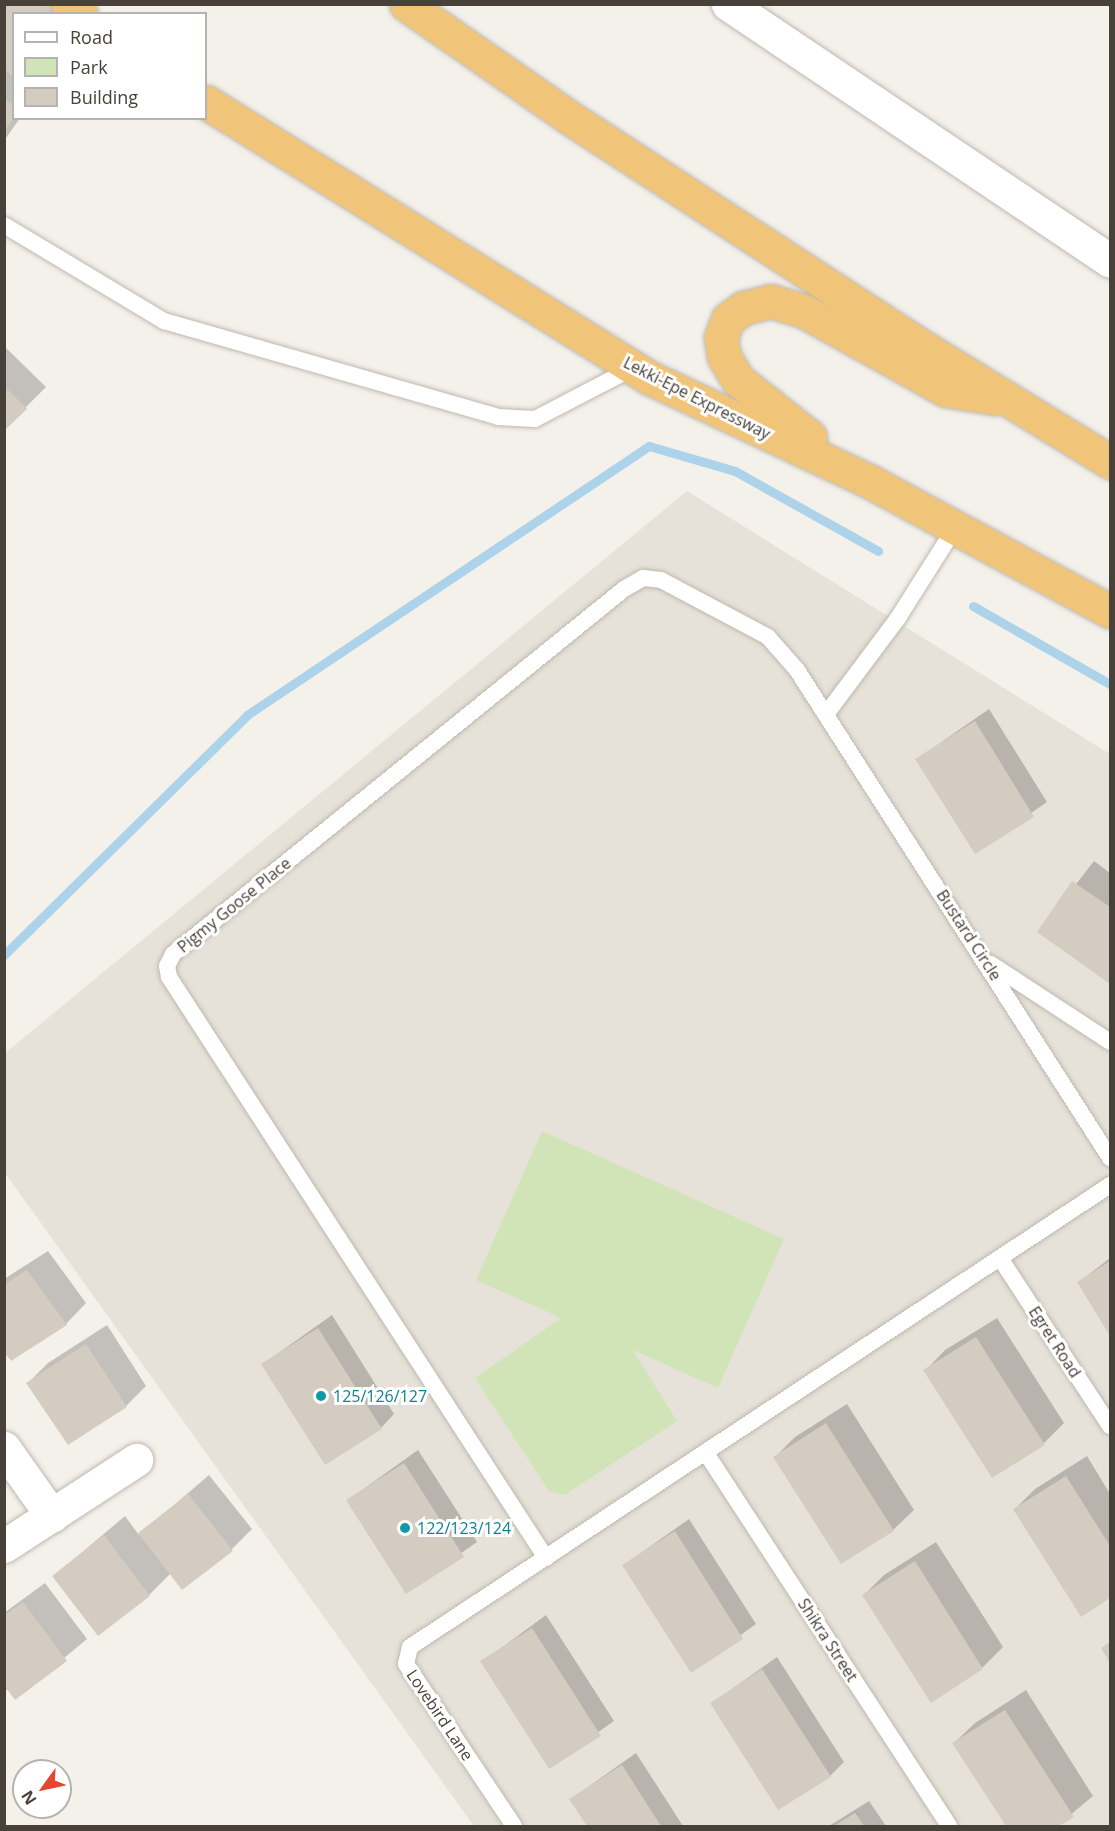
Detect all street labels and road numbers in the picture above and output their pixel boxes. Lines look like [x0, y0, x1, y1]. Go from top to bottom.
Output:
street label: Lekki-Epe Expressway [620, 353, 774, 443]
street label: Pigmy Goose Place [173, 853, 295, 957]
street label: Bustard Circle [933, 886, 1005, 984]
street label: Egret Road [1025, 1303, 1085, 1381]
street label: Shikra Street [794, 1595, 862, 1685]
street label: Lovebird Lane [403, 1666, 477, 1764]

